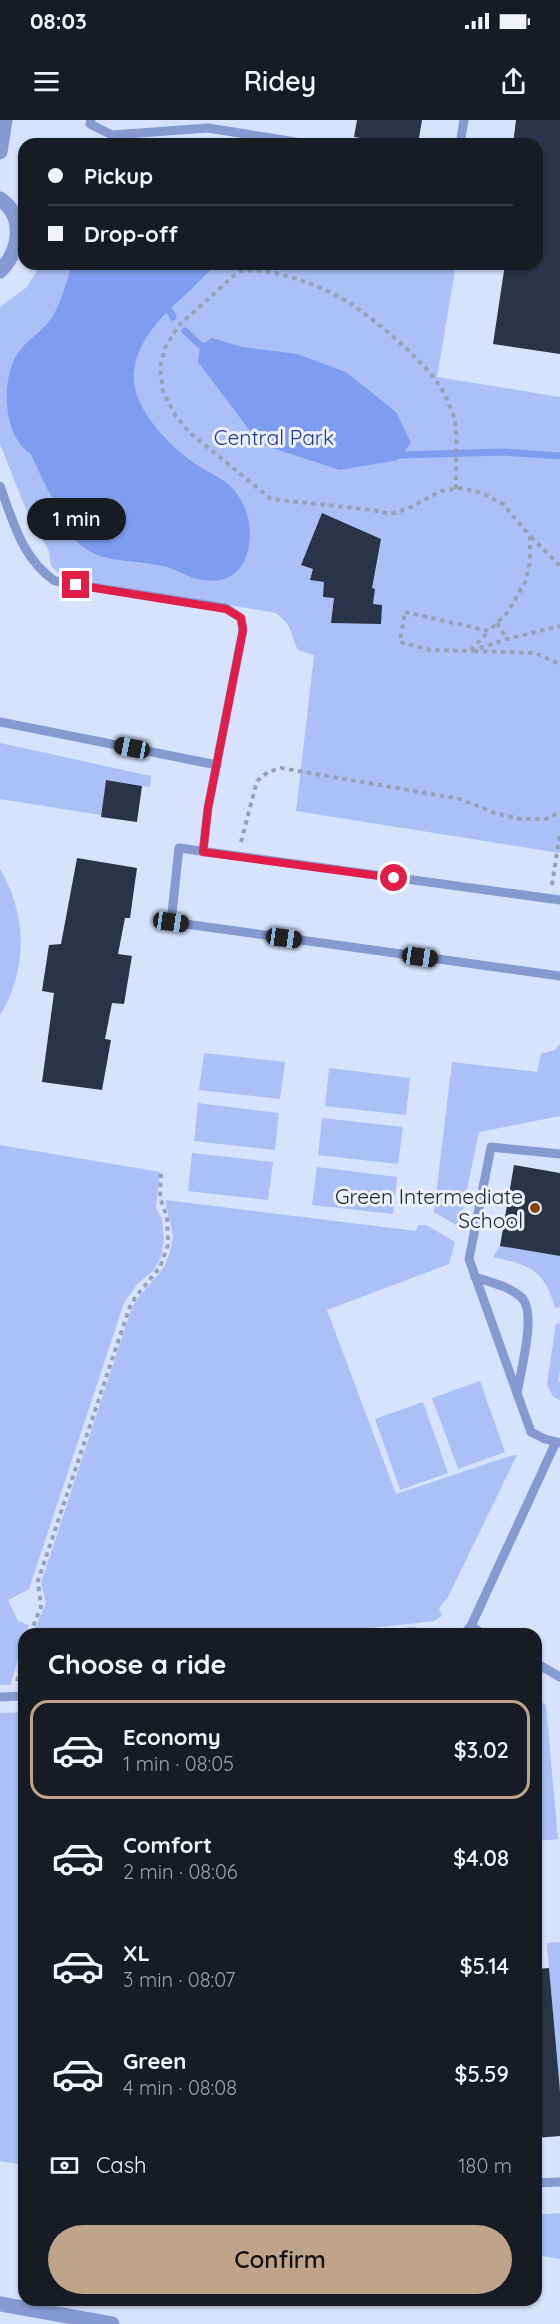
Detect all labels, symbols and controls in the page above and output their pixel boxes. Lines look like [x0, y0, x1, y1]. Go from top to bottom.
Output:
text: 08:03 [30, 7, 87, 35]
text: Ridey [244, 64, 316, 98]
icon: menu [30, 65, 63, 98]
icon: share [497, 65, 530, 98]
text: Pickup [84, 162, 153, 190]
text: Drop-off [84, 220, 178, 248]
park label: Central Park [214, 424, 334, 450]
callout: 1 min [26, 498, 125, 540]
text: 1 min [53, 506, 100, 531]
route end [62, 571, 89, 598]
car [113, 736, 151, 760]
route start [380, 864, 407, 891]
car [152, 911, 190, 933]
car [265, 927, 303, 949]
car [401, 946, 439, 968]
place label: Green Intermediate School [335, 1183, 523, 1233]
marker: Green Intermediate School [528, 1201, 542, 1215]
text: Choose a ride [48, 1647, 226, 1681]
icon: car [51, 1723, 105, 1777]
text: Economy [123, 1723, 221, 1751]
text: $3.02 [454, 1736, 509, 1764]
text: 1 min · 08:05 [123, 1751, 234, 1776]
icon: car [51, 1831, 105, 1885]
text: Comfort [123, 1831, 212, 1859]
text: $4.08 [453, 1844, 509, 1872]
text: 2 min · 08:06 [123, 1859, 238, 1884]
icon: car [51, 1939, 105, 1993]
text: XL [123, 1939, 150, 1967]
text: $5.14 [460, 1952, 509, 1980]
text: 3 min · 08:07 [123, 1967, 235, 1992]
icon: car [51, 2047, 105, 2101]
text: Green [123, 2047, 186, 2075]
text: $5.59 [455, 2060, 509, 2088]
text: 4 min · 08:08 [123, 2075, 237, 2100]
icon: cash [48, 2149, 81, 2182]
text: Cash [96, 2151, 147, 2179]
text: 180 m [458, 2153, 512, 2178]
button: Confirm [48, 2225, 512, 2294]

